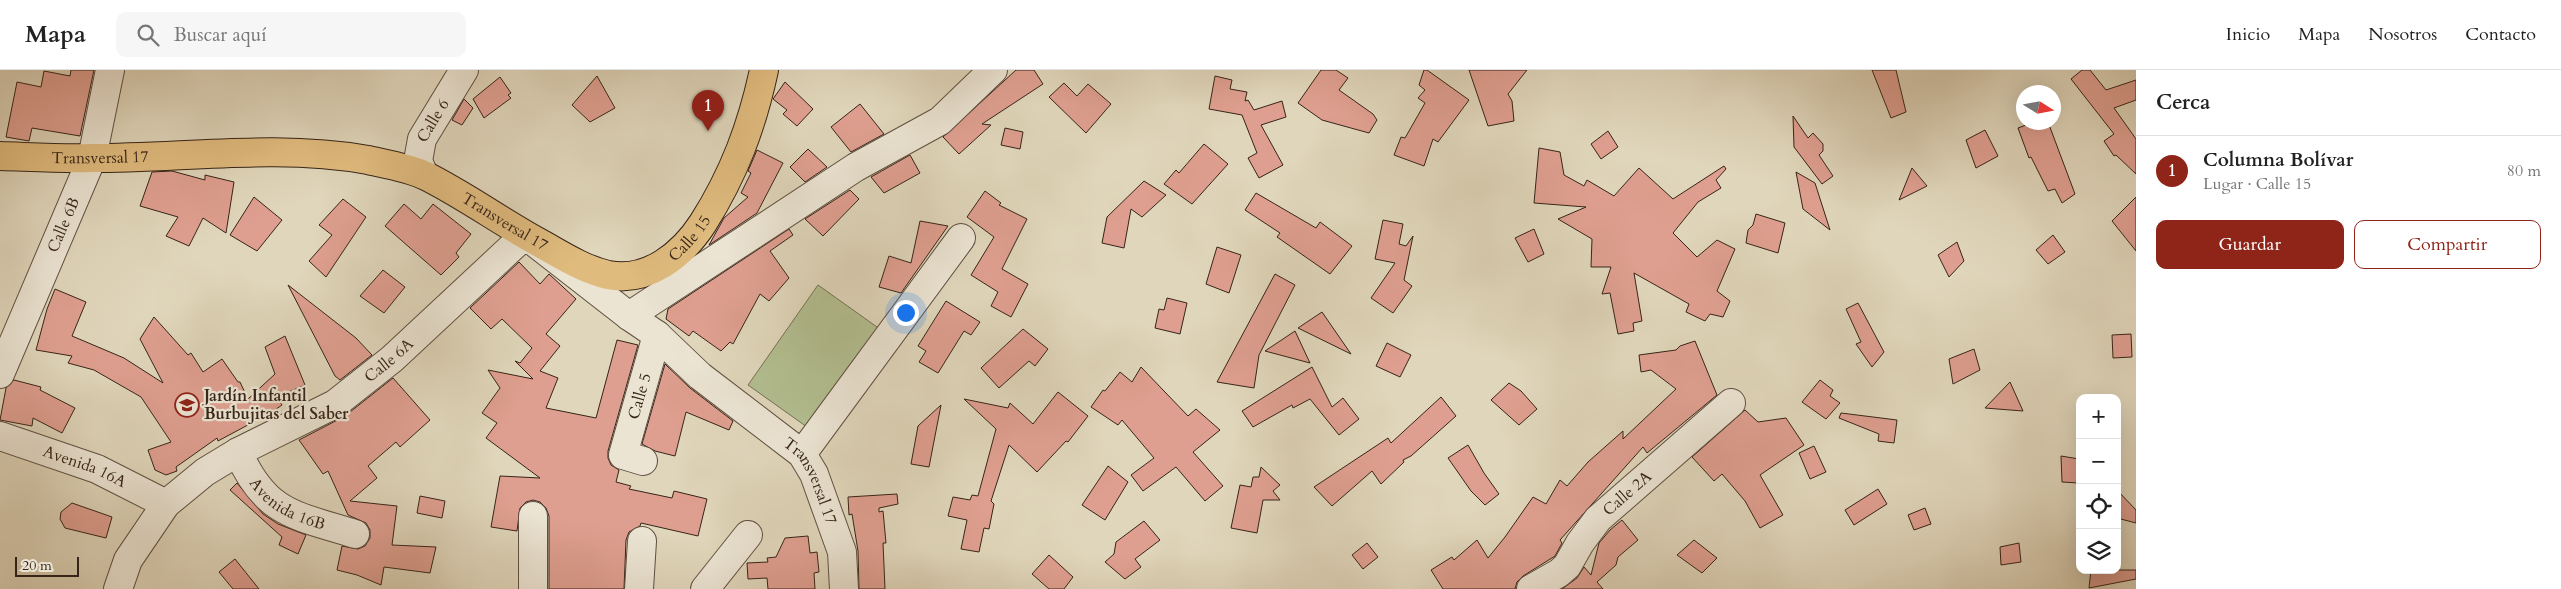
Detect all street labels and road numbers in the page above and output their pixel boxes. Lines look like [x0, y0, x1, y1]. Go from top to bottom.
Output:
street label: Calle 6 [411, 95, 455, 147]
street label: Transversal 17 [51, 146, 149, 169]
street label: Transversal 17 [457, 187, 552, 256]
street label: Calle 6B [42, 194, 85, 256]
street label: Calle 15 [664, 211, 716, 267]
street label: Calle 6A [360, 333, 419, 388]
street label: Calle 5 [623, 371, 657, 422]
street label: Transversal 17 [779, 432, 842, 527]
street label: Avenida 16A [40, 440, 131, 493]
street label: Calle 2A [1598, 466, 1657, 521]
street label: Avenida 16B [244, 473, 328, 535]

